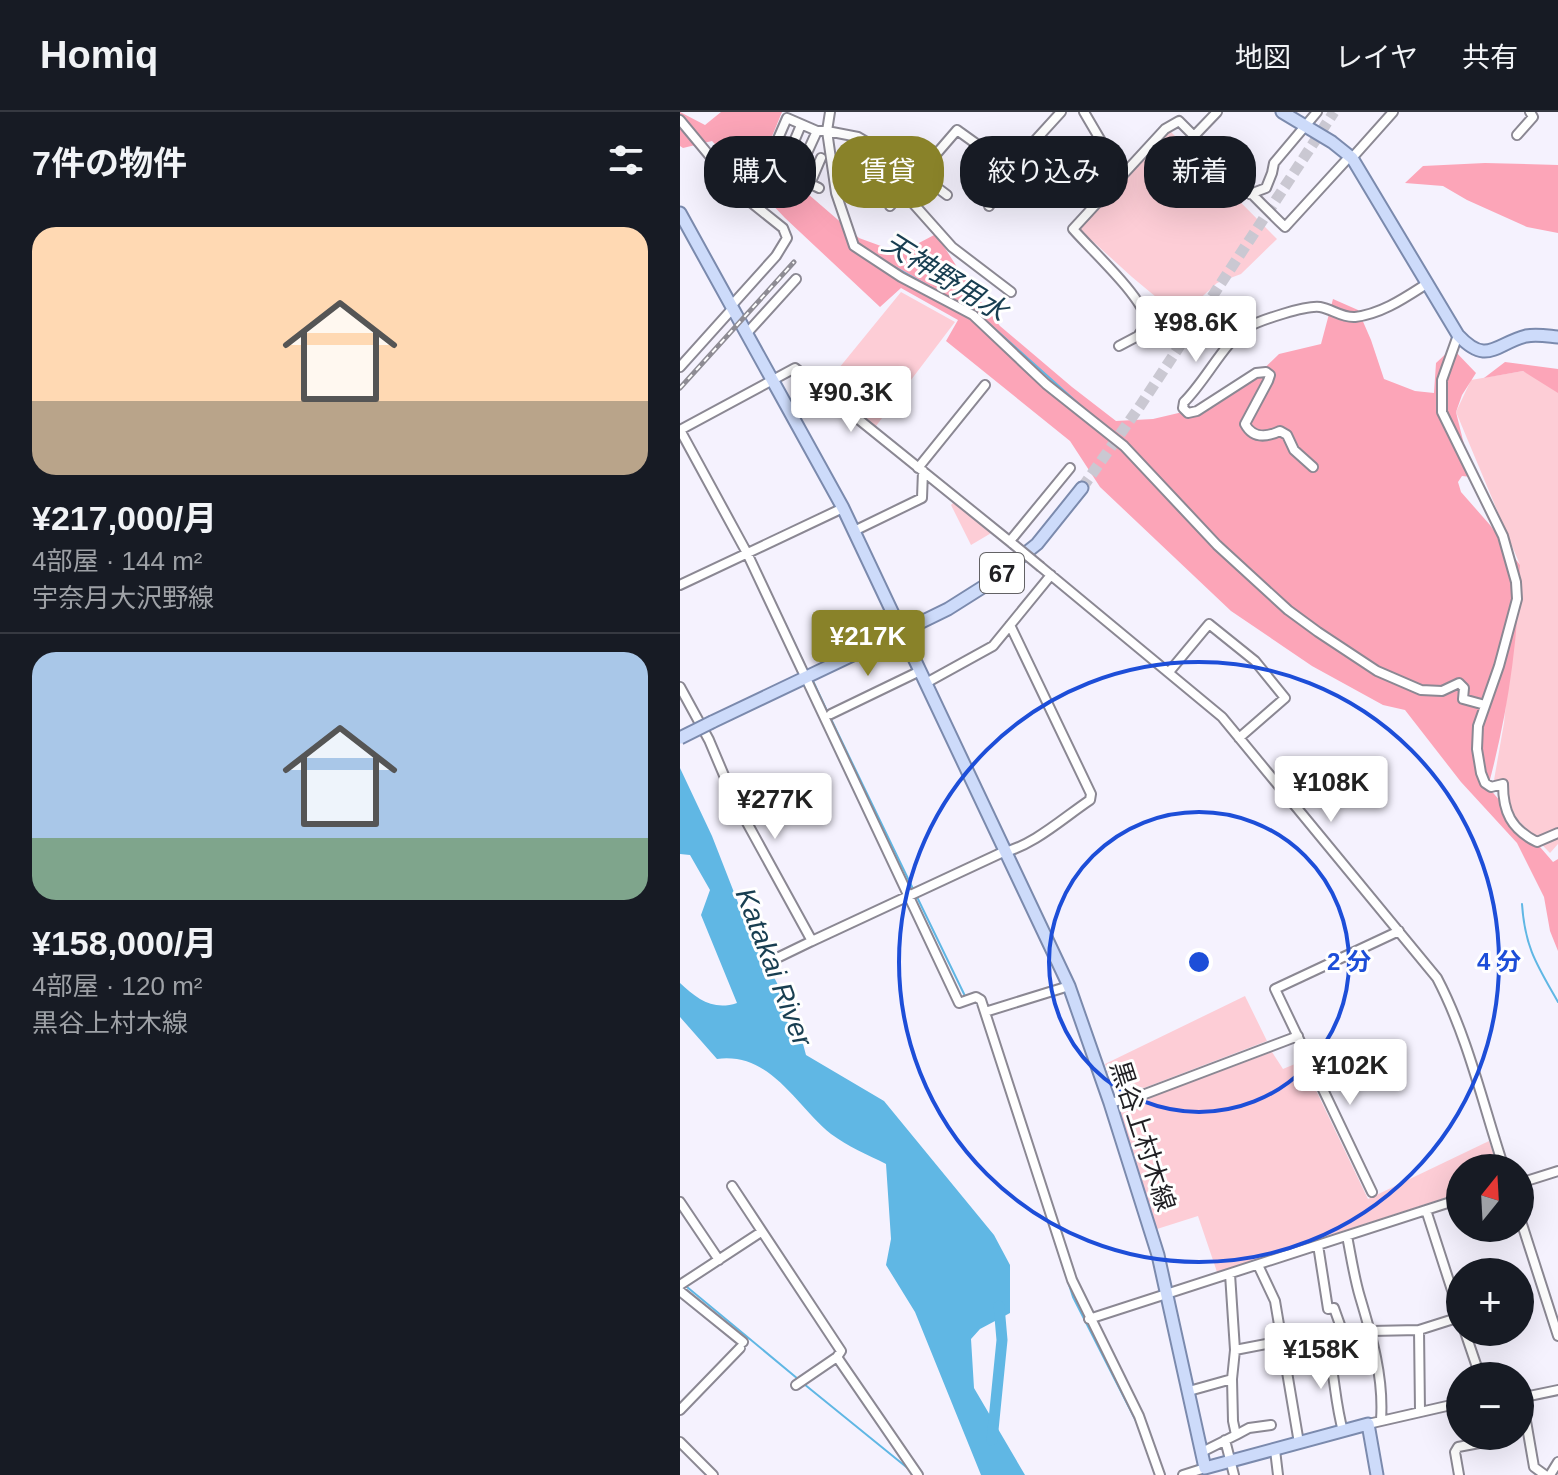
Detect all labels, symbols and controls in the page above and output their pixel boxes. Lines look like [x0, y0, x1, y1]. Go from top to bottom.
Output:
text: Homiq [40, 34, 158, 76]
text: 地図 [1235, 42, 1291, 73]
text: レイヤ [1335, 42, 1418, 73]
text: 共有 [1462, 42, 1518, 73]
chip: 購入 [704, 136, 816, 208]
chip: 賃貸 [832, 136, 944, 208]
chip: 絞り込み [960, 136, 1128, 208]
chip: 新着 [1144, 136, 1256, 208]
icon: filters [604, 138, 648, 182]
text: 7件の物件 [32, 144, 187, 182]
water label: 天神野用水 [877, 227, 1015, 329]
icon: home [268, 279, 412, 423]
pin: ¥98.6K [1131, 296, 1261, 364]
text: ¥98.6K [1154, 307, 1238, 337]
pin: ¥90.3K [786, 366, 916, 434]
text: ¥90.3K [809, 377, 893, 407]
text: ¥217,000/月 [32, 499, 217, 537]
text: 4部屋 · 144 m² [32, 546, 203, 576]
road number: 67 [980, 553, 1024, 593]
text: 宇奈月大沢野線 [32, 583, 214, 613]
pin: ¥217K [812, 610, 924, 678]
text: ¥217K [830, 621, 906, 651]
icon: home [268, 704, 412, 848]
pin: ¥108K [1275, 756, 1387, 824]
text: ¥108K [1293, 767, 1369, 797]
pin: ¥277K [719, 773, 831, 841]
text: ¥277K [737, 784, 813, 814]
water label: Katakai River [730, 884, 819, 1052]
text: ¥158,000/月 [32, 924, 217, 962]
centre of rings [1185, 948, 1213, 976]
text: 2 分 [1327, 948, 1371, 975]
text: 4 分 [1477, 948, 1521, 975]
text: 4部屋 · 120 m² [32, 971, 203, 1001]
text: 黒谷上村木線 [32, 1008, 188, 1038]
pin: ¥102K [1294, 1039, 1406, 1107]
text: ¥102K [1312, 1050, 1388, 1080]
street label: 黒谷上村木線 [1105, 1057, 1181, 1215]
north arrow [1446, 1154, 1534, 1242]
map controls [1446, 1154, 1534, 1450]
button: + [1446, 1258, 1534, 1346]
pin: ¥158K [1265, 1323, 1377, 1391]
text: ¥158K [1283, 1334, 1359, 1364]
button: − [1446, 1362, 1534, 1450]

